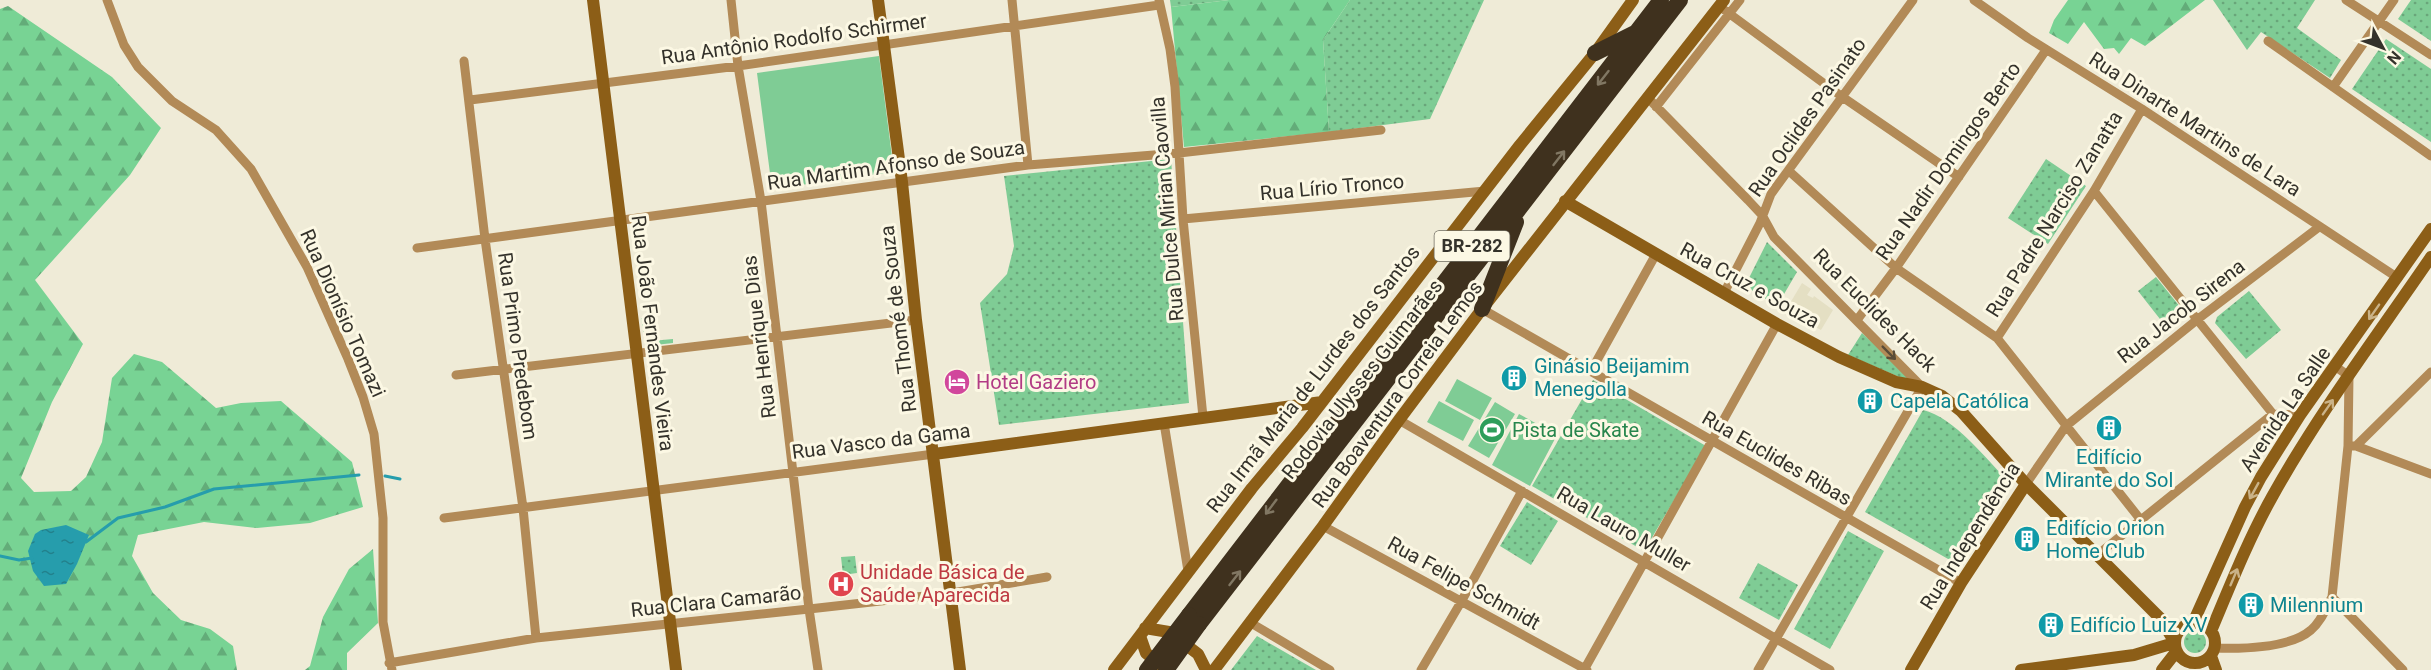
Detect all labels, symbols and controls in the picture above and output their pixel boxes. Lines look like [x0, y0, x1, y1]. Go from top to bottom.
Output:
street label: Rua Antônio Rodolfo Schirmer [660, 8, 928, 70]
north arrow [2353, 18, 2413, 78]
street label: Rua Oclides Pasinato [1743, 33, 1871, 201]
street label: Rua Dinarte Martins de Lara [2085, 47, 2305, 201]
text: N [2383, 47, 2405, 68]
street label: Rua Nadir Domingos Berto [1870, 57, 2026, 265]
one-way arrow [1596, 69, 1609, 85]
street label: Rua Dulce Mirian Caovilla [1145, 96, 1189, 322]
street label: Rua Padre Narciso Zanatta [1981, 106, 2127, 322]
street label: Rua Martim Afonso de Souza [766, 135, 1026, 195]
one-way arrow [1552, 150, 1565, 166]
street label: Rua Lírio Tronco [1259, 169, 1405, 205]
street label: Rua João Fernandes Vieira [627, 214, 679, 452]
street label: Rua Thomé de Souza [875, 224, 921, 414]
street label: Rua Dionísio Tomazi [295, 225, 391, 401]
road number: BR-282 [1434, 231, 1510, 261]
street label: Rua Cruz e Souza [1676, 237, 1824, 333]
street label: Rua Irmã Maria de Lurdes dos Santos [1201, 241, 1425, 517]
street label: Rua Euclides Hack [1808, 243, 1942, 377]
street label: Rua Primo Predebom [493, 251, 543, 441]
street label: Rua Henrique Dias [737, 254, 781, 420]
street label: Rua Jacob Sirena [2113, 254, 2249, 368]
street label: Rodovia Ulysses Guimarães [1277, 274, 1447, 484]
street label: Rua Boaventura Correia Lemos [1307, 276, 1487, 512]
one-way arrow [2368, 304, 2380, 320]
street label: Avenida La Salle [2234, 342, 2336, 476]
one-way arrow [1882, 346, 1897, 361]
place label: Ginásio Beijamim Menegolla [1534, 354, 1690, 401]
building icon: Ginásio Beijamim Menegolla [1499, 363, 1529, 393]
hotel icon: Hotel Gaziero [942, 367, 972, 397]
place label: Hotel Gaziero [976, 370, 1097, 394]
building icon: Capela Católica [1855, 386, 1885, 416]
place label: Capela Católica [1890, 389, 2029, 413]
one-way arrow [2322, 399, 2334, 415]
street label: Rua Euclides Ribas [1698, 406, 1856, 510]
building icon: Edifício Mirante do Sol [2094, 413, 2124, 443]
sports icon: Pista de Skate [1477, 415, 1507, 445]
street label: Rua Vasco da Gama [790, 418, 972, 464]
place label: Pista de Skate [1512, 418, 1639, 442]
place label: Edifício Mirante do Sol [2045, 445, 2173, 492]
street label: Rua Independência [1915, 458, 2025, 614]
street label: Rua Lauro Muller [1553, 481, 1695, 577]
one-way arrow [2247, 483, 2259, 500]
one-way arrow [1264, 499, 1277, 515]
place label: Edifício Orion Home Club [2046, 516, 2165, 563]
building icon: Edifício Orion Home Club [2012, 524, 2042, 554]
street label: Rua Felipe Schmidt [1384, 531, 1544, 635]
place label: Unidade Básica de Saúde Aparecida [860, 560, 1025, 607]
one-way arrow [2229, 568, 2240, 587]
hospital icon: Unidade Básica de Saúde Aparecida [826, 569, 856, 599]
one-way arrow [1228, 570, 1241, 586]
street label: Rua Clara Camarão [630, 580, 802, 622]
building icon: Milennium [2236, 590, 2266, 620]
place label: Milennium [2270, 593, 2363, 617]
building icon: Edifício Luiz XV [2036, 610, 2066, 640]
place label: Edifício Luiz XV [2070, 613, 2208, 637]

